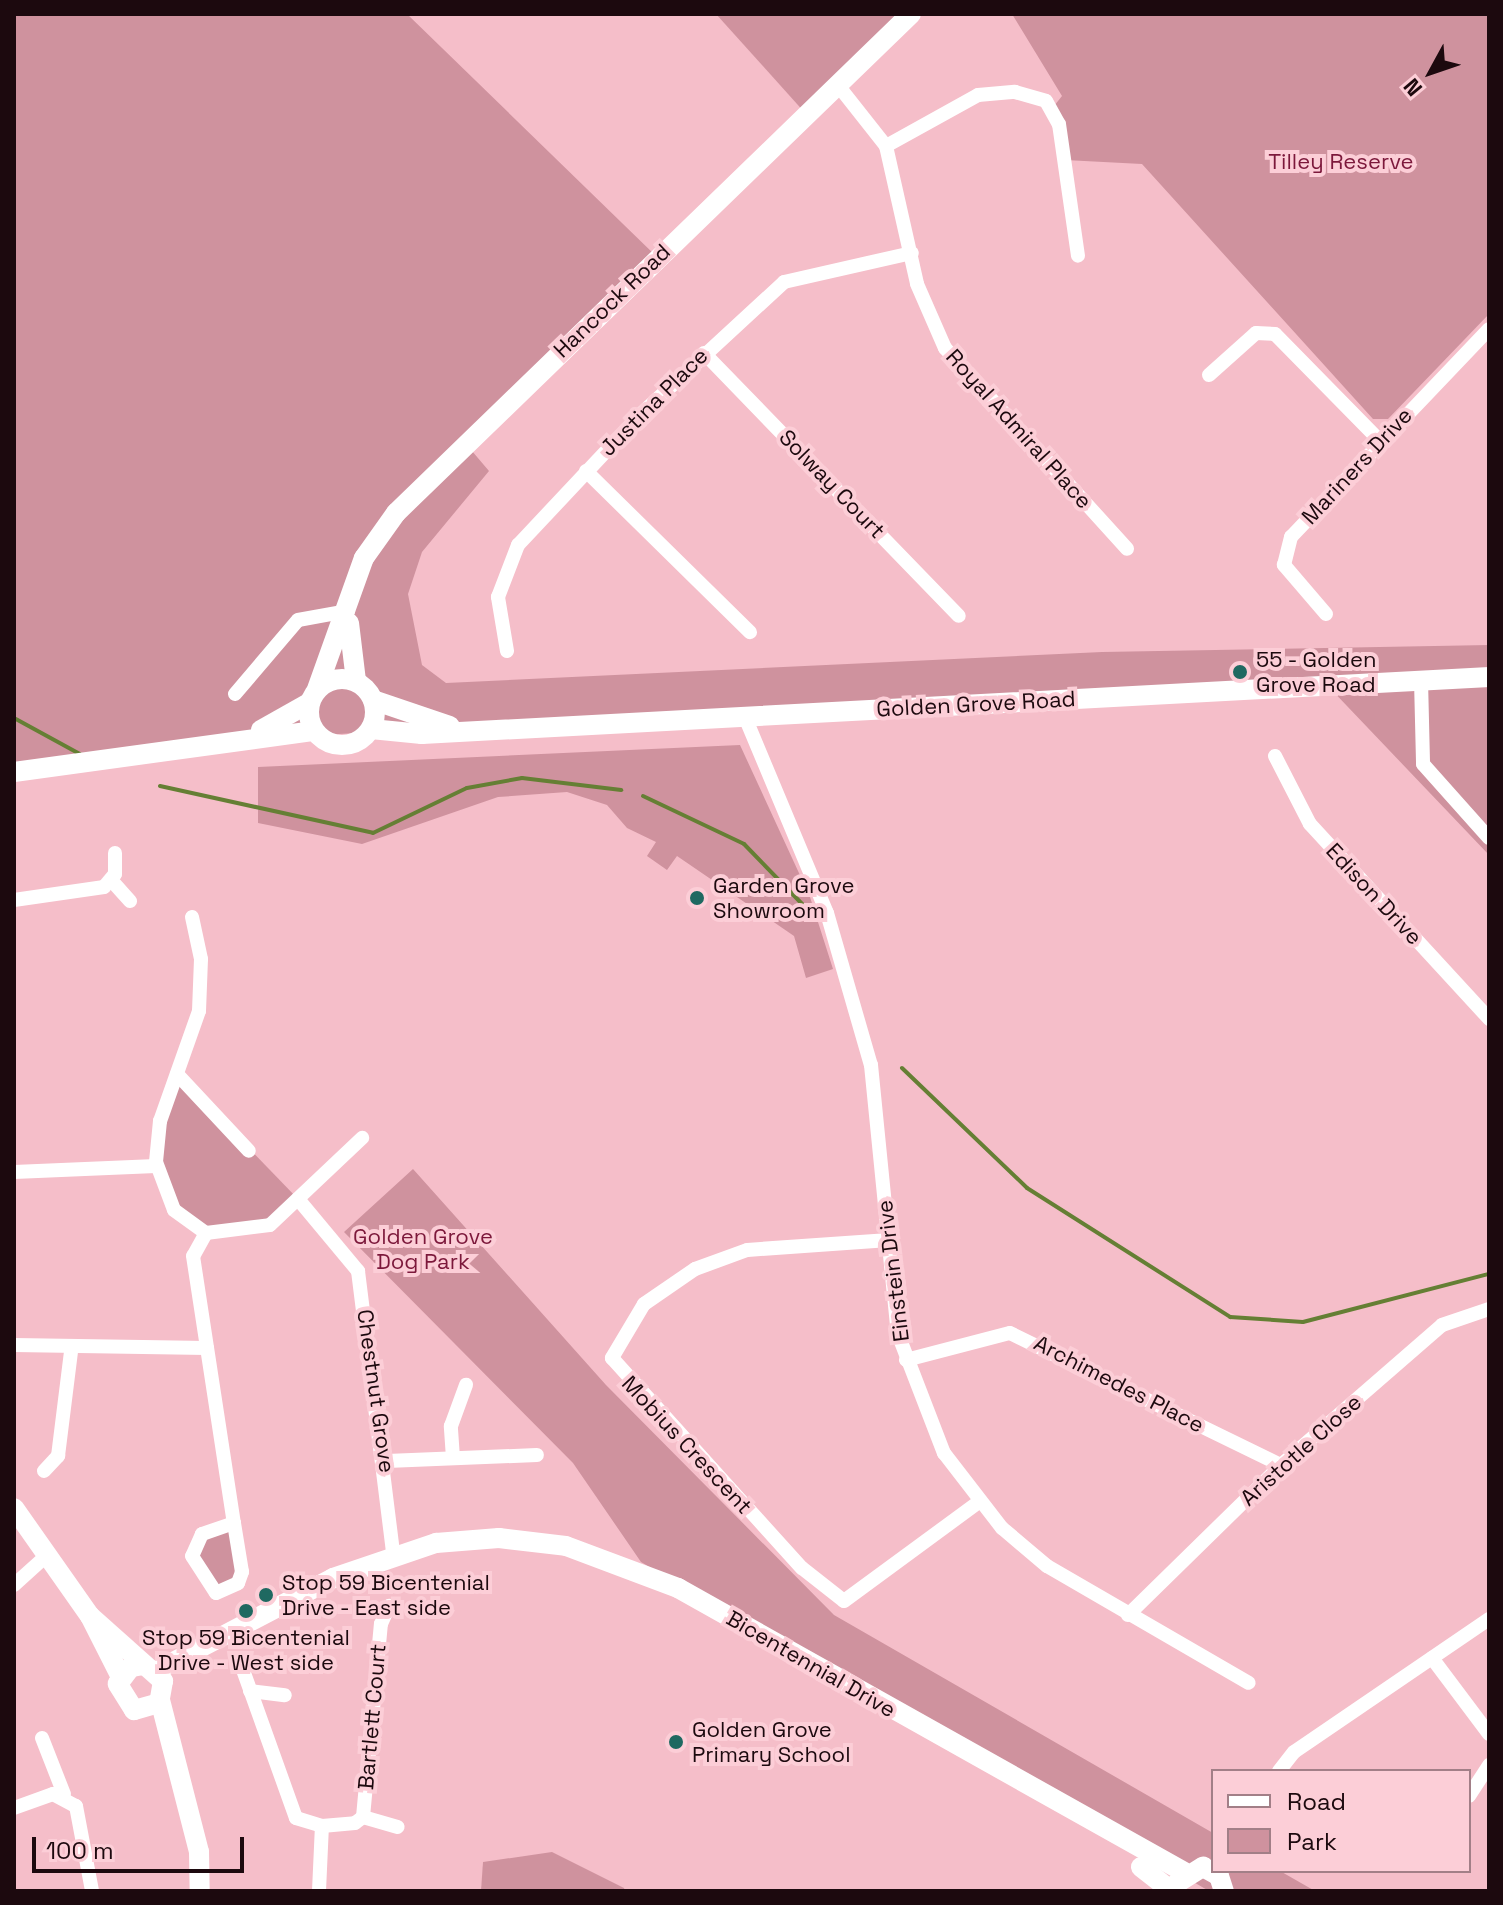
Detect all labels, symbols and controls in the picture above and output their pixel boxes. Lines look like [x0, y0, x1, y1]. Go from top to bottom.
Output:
north arrow [1391, 32, 1471, 112]
text: N [1397, 73, 1428, 102]
park label: Tilley Reserve [1268, 149, 1414, 175]
street label: Hancock Road [548, 239, 676, 363]
street label: Justina Place [595, 343, 713, 461]
street label: Royal Admiral Place [940, 344, 1098, 514]
street label: Mariners Drive [1296, 402, 1418, 530]
street label: Solway Court [774, 424, 890, 544]
place label: 55 - Golden Grove Road [1256, 646, 1378, 698]
marker: 55 - Golden Grove Road [1231, 663, 1249, 681]
street label: Golden Grove Road [876, 686, 1076, 722]
street label: Edison Drive [1320, 838, 1428, 950]
place label: Garden Grove Showroom [713, 872, 854, 924]
marker: Garden Grove Showroom [688, 889, 706, 907]
street label: Einstein Drive [871, 1199, 915, 1343]
park label: Golden Grove Dog Park [353, 1223, 493, 1274]
street label: Chestnut Grove [351, 1308, 401, 1474]
street label: Archimedes Place [1030, 1330, 1208, 1438]
street label: Mobius Crescent [616, 1371, 758, 1519]
street label: Aristotle Close [1235, 1389, 1367, 1511]
place label: Stop 59 Bicentenial Drive - East side [282, 1569, 490, 1620]
marker: Stop 59 Bicentenial Drive - East side [257, 1586, 275, 1604]
marker: Stop 59 Bicentenial Drive - West side [237, 1602, 255, 1620]
street label: Bicentennial Drive [722, 1605, 900, 1723]
place label: Stop 59 Bicentenial Drive - West side [142, 1624, 350, 1676]
street label: Bartlett Court [352, 1643, 392, 1791]
place label: Golden Grove Primary School [692, 1716, 851, 1768]
marker: Golden Grove Primary School [667, 1733, 685, 1751]
legend [1211, 1769, 1471, 1873]
text: Road [1287, 1786, 1346, 1817]
scale bar [36, 1821, 248, 1871]
text: Park [1287, 1826, 1337, 1857]
text: 100 m [46, 1835, 114, 1866]

